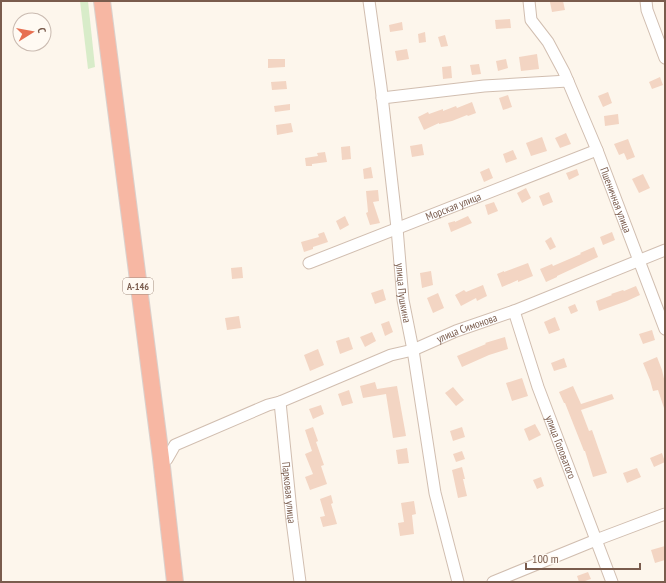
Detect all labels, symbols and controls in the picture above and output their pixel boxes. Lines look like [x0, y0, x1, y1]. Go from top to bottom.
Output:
north arrow [12, 12, 52, 52]
text: С [34, 26, 49, 34]
street label: Пшеничная улица [597, 165, 635, 235]
street label: Морская улица [424, 189, 483, 224]
street label: улица Пушкина [393, 263, 414, 324]
road number: А-146 [123, 278, 153, 294]
street label: улица Симонова [434, 310, 499, 346]
street label: улица Головатого [542, 413, 579, 481]
street label: Парковая улица [279, 461, 299, 524]
scale bar [526, 545, 640, 571]
text: 100 m [532, 551, 559, 566]

